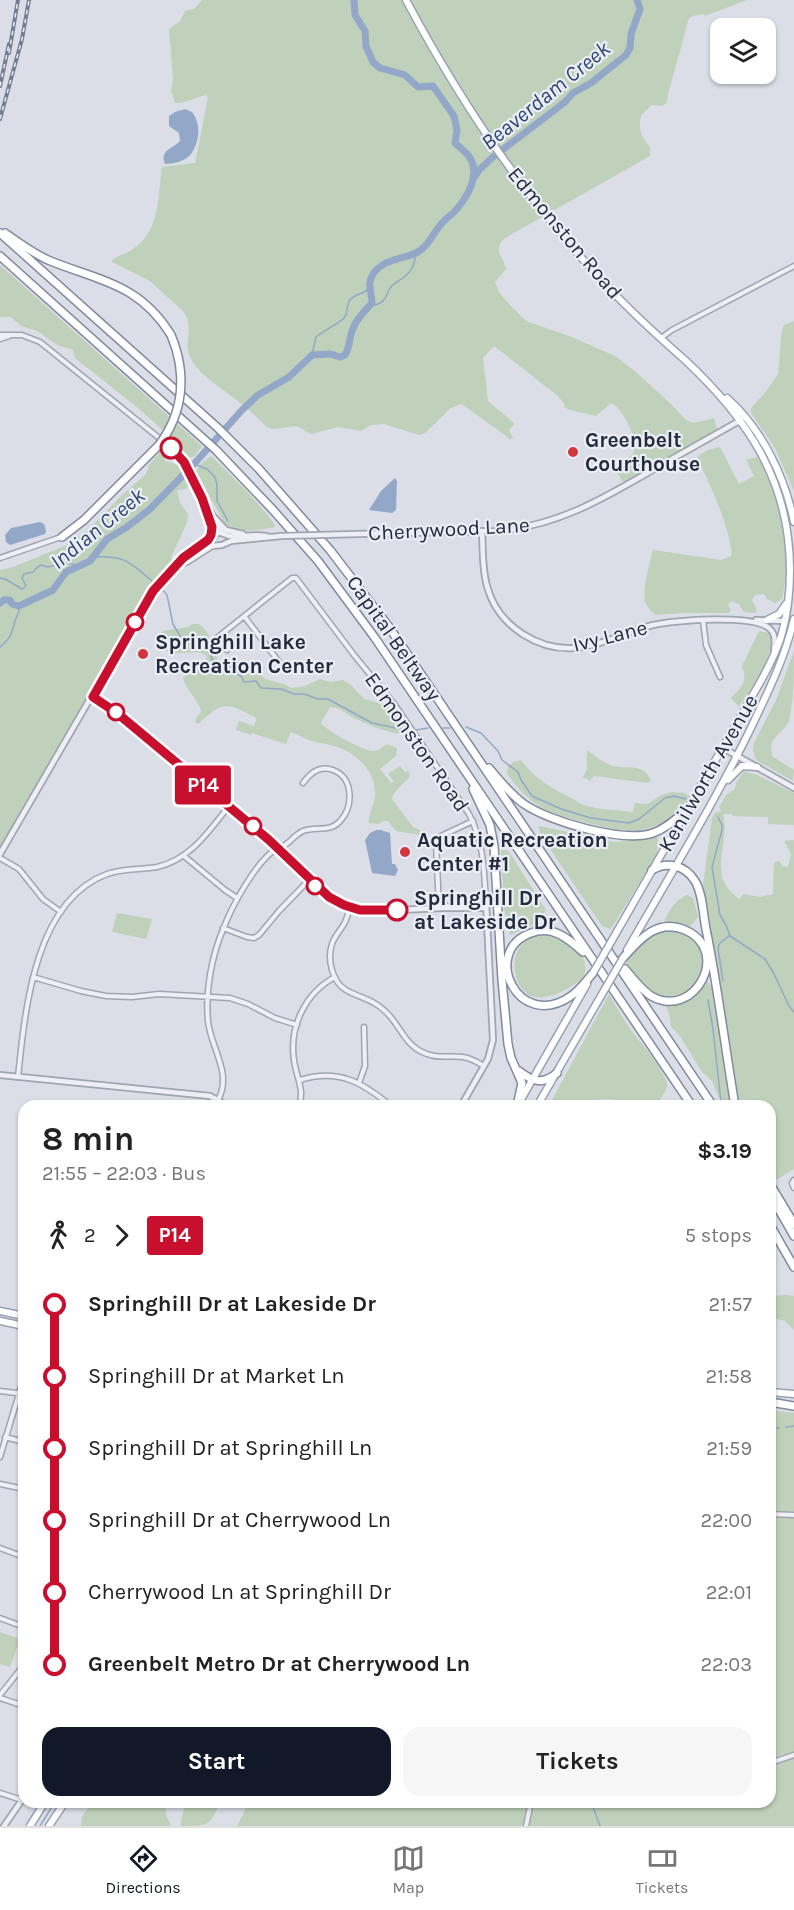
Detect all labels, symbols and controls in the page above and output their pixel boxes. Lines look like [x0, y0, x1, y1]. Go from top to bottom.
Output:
map controls [710, 18, 776, 84]
button: layers [710, 18, 776, 84]
water label: Beaverdam Creek [476, 35, 616, 156]
street label: Edmonston Road [503, 162, 627, 304]
place label: Greenbelt Courthouse [585, 428, 700, 476]
unlabelled marker [160, 437, 182, 459]
marker: Greenbelt Courthouse [566, 445, 580, 459]
water label: Indian Creek [45, 482, 151, 575]
street label: Cherrywood Lane [368, 513, 530, 545]
street label: Capital Beltway [342, 571, 446, 705]
unlabelled marker [126, 613, 144, 631]
street label: Ivy Lane [570, 615, 650, 657]
place label: Springhill Lake Recreation Center [155, 630, 334, 678]
marker: Springhill Lake Recreation Center [136, 647, 150, 661]
street label: Edmonston Road [360, 668, 474, 816]
street label: Kenilworth Avenue [653, 690, 763, 856]
unlabelled marker [107, 703, 125, 721]
line badge: P14 [168, 766, 238, 804]
text: P14 [187, 773, 219, 797]
unlabelled marker [244, 817, 262, 835]
place label: Aquatic Recreation Center #1 [417, 828, 608, 876]
marker: Aquatic Recreation Center #1 [398, 845, 412, 859]
unlabelled marker [306, 877, 324, 895]
place label: Springhill Dr at Lakeside Dr [414, 886, 557, 934]
marker: Springhill Dr at Lakeside Dr [386, 899, 408, 921]
text: 8 min [42, 1120, 134, 1158]
text: $3.19 [697, 1138, 752, 1164]
text: 21:55 – 22:03 · Bus [42, 1162, 206, 1185]
icon: walk [42, 1219, 75, 1252]
icon: forward [105, 1219, 138, 1252]
text: P14 [159, 1223, 191, 1247]
text: 2 [84, 1224, 96, 1247]
text: 5 stops [685, 1224, 752, 1247]
text: Springhill Dr at Lakeside Dr [88, 1291, 376, 1317]
text: 21:57 [709, 1293, 752, 1316]
text: Springhill Dr at Market Ln [88, 1363, 345, 1389]
text: 21:58 [706, 1365, 752, 1388]
text: Springhill Dr at Springhill Ln [88, 1435, 372, 1461]
text: 21:59 [706, 1437, 752, 1460]
text: Springhill Dr at Cherrywood Ln [88, 1507, 391, 1533]
text: 22:00 [700, 1509, 752, 1532]
text: Cherrywood Ln at Springhill Dr [88, 1579, 391, 1605]
text: 22:01 [706, 1581, 752, 1604]
text: Greenbelt Metro Dr at Cherrywood Ln [88, 1651, 470, 1677]
text: 22:03 [701, 1653, 752, 1676]
button: Start [42, 1727, 391, 1796]
button: Tickets [403, 1727, 752, 1796]
tab: Directions [106, 1842, 181, 1897]
tab: Map [392, 1842, 425, 1897]
tab: Tickets [636, 1842, 688, 1897]

